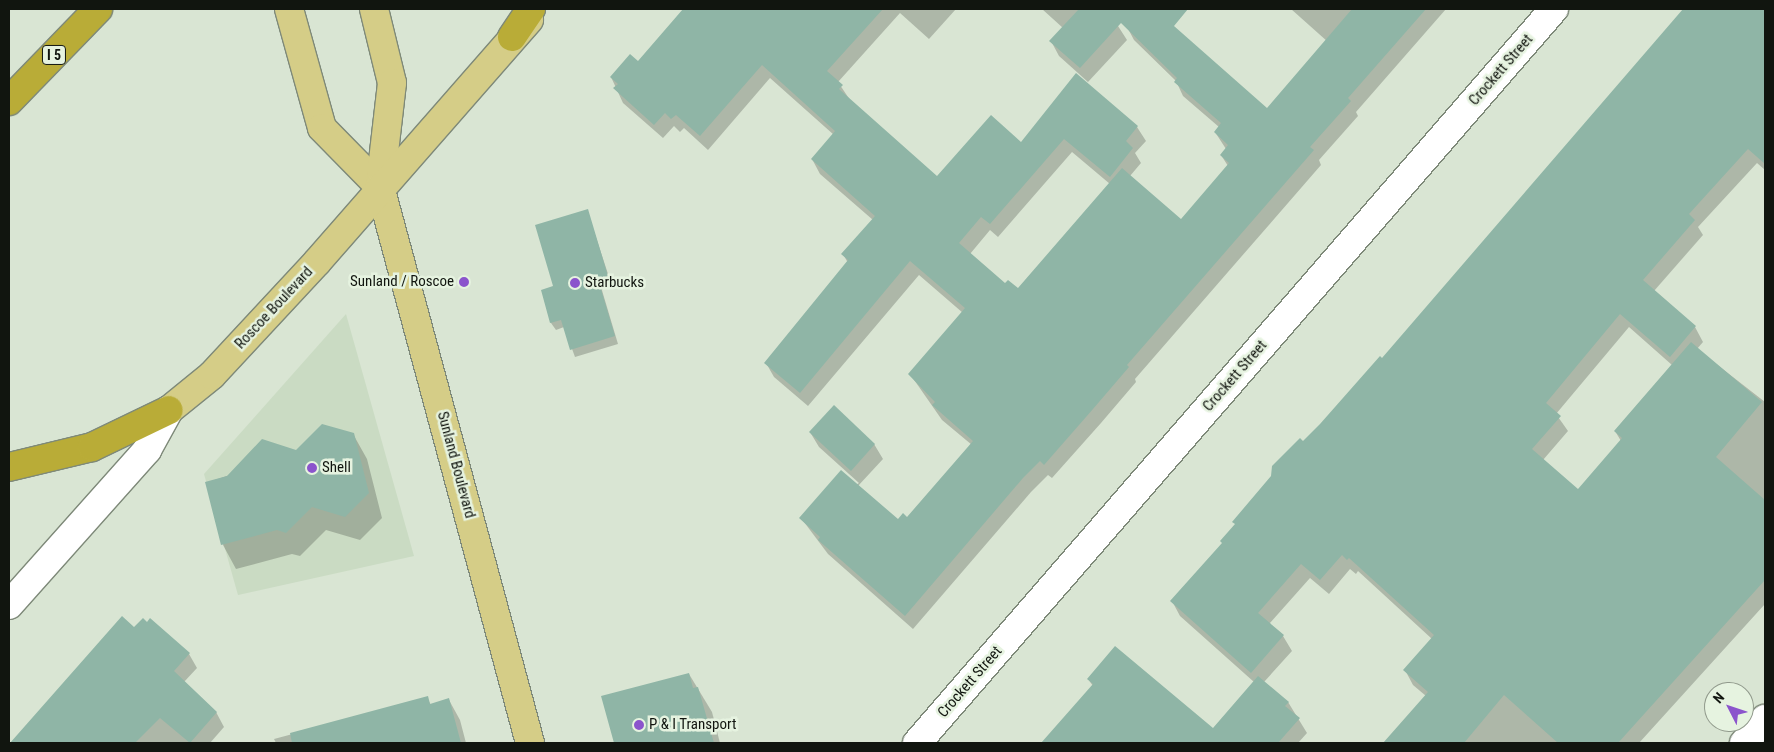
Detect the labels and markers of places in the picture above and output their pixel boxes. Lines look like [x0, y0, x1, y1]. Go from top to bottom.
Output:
place label: Sunland / Roscoe [350, 273, 454, 291]
place label: Starbucks [585, 274, 644, 292]
marker: Sunland / Roscoe [458, 276, 470, 288]
marker: Starbucks [569, 277, 581, 289]
place label: Shell [322, 459, 351, 477]
marker: Shell [306, 462, 318, 474]
place label: P & I Transport [649, 716, 737, 734]
marker: P & I Transport [633, 719, 645, 731]

